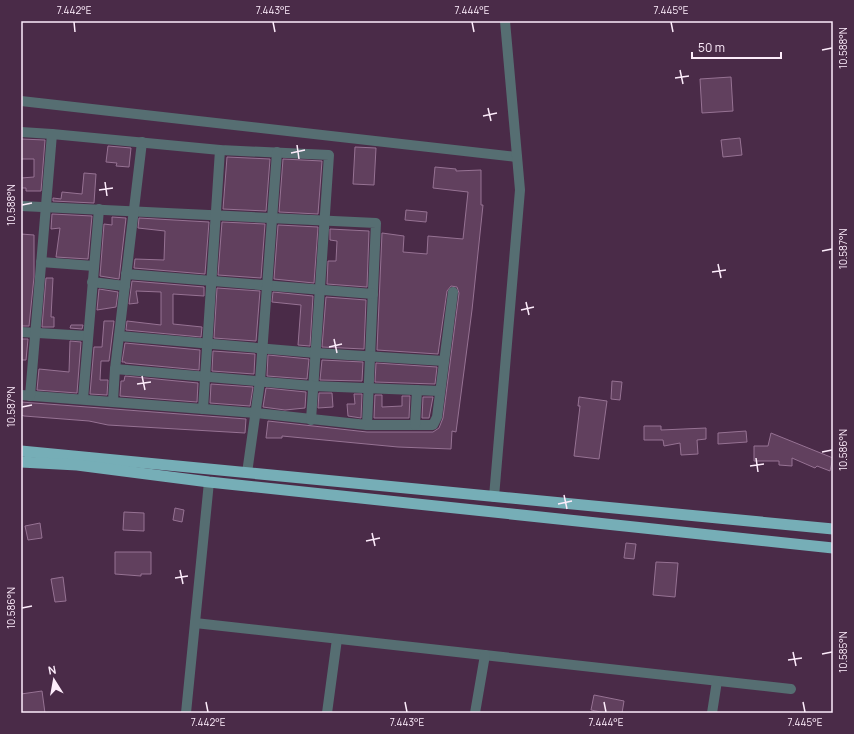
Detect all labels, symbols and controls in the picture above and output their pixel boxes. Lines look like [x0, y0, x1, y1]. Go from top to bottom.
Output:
text: 7.442°E [57, 3, 92, 17]
text: 7.443°E [256, 3, 291, 17]
text: 7.444°E [455, 3, 490, 17]
text: 7.445°E [654, 3, 689, 17]
text: 10.588°N [836, 27, 850, 69]
scale bar [692, 34, 781, 60]
text: 50 m [698, 39, 725, 56]
text: 10.588°N [4, 184, 18, 226]
text: 10.587°N [836, 229, 850, 269]
text: 10.587°N [4, 387, 18, 427]
text: 10.586°N [836, 429, 850, 471]
text: 10.586°N [4, 587, 18, 629]
text: 10.585°N [836, 631, 850, 673]
north arrow [34, 660, 74, 700]
text: N [47, 662, 57, 678]
text: 7.442°E [191, 715, 226, 729]
text: 7.443°E [390, 715, 425, 729]
text: 7.444°E [589, 715, 624, 729]
text: 7.445°E [788, 715, 823, 729]

